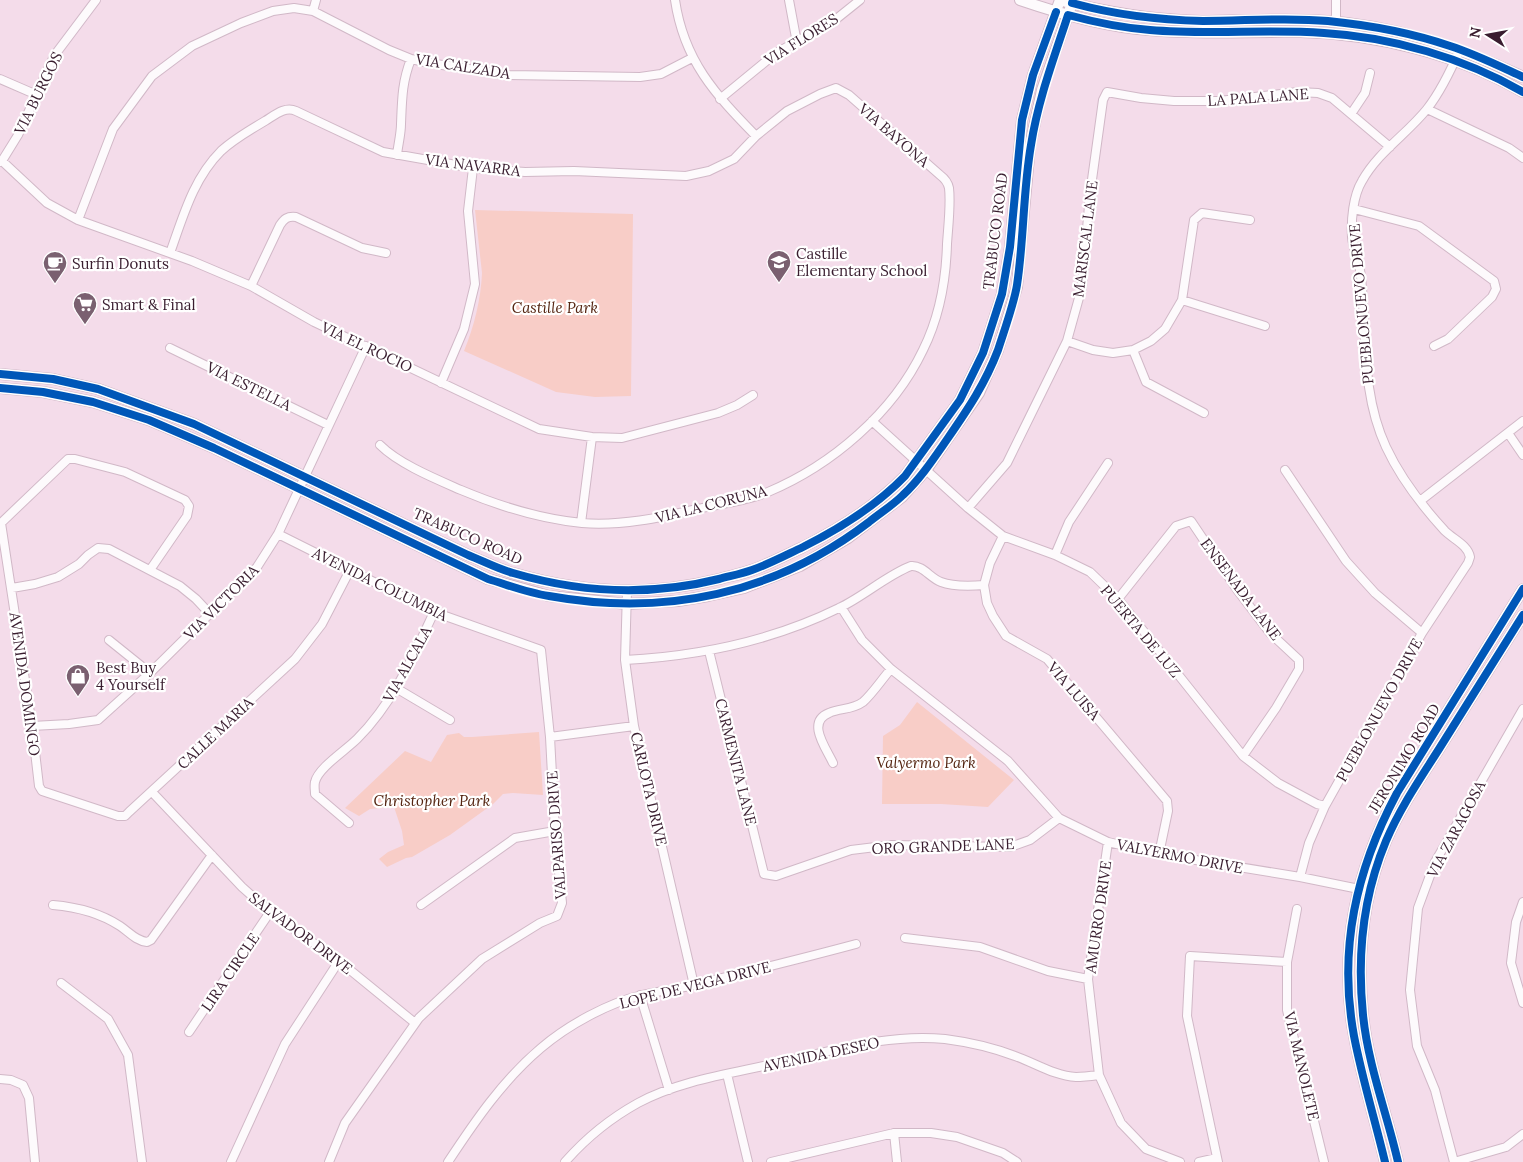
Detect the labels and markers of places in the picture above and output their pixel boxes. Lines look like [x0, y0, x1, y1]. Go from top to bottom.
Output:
place label: Castille Elementary School [796, 244, 927, 280]
school or university icon: Castille Elementary School [766, 249, 792, 283]
cafe icon: Surfin Donuts [42, 250, 68, 284]
place label: Surfin Donuts [72, 254, 169, 273]
supermarket icon: Smart & Final [72, 291, 98, 325]
place label: Smart & Final [102, 295, 196, 314]
place label: Best Buy 4 Yourself [96, 658, 166, 694]
shop icon: Best Buy 4 Yourself [65, 663, 91, 697]

